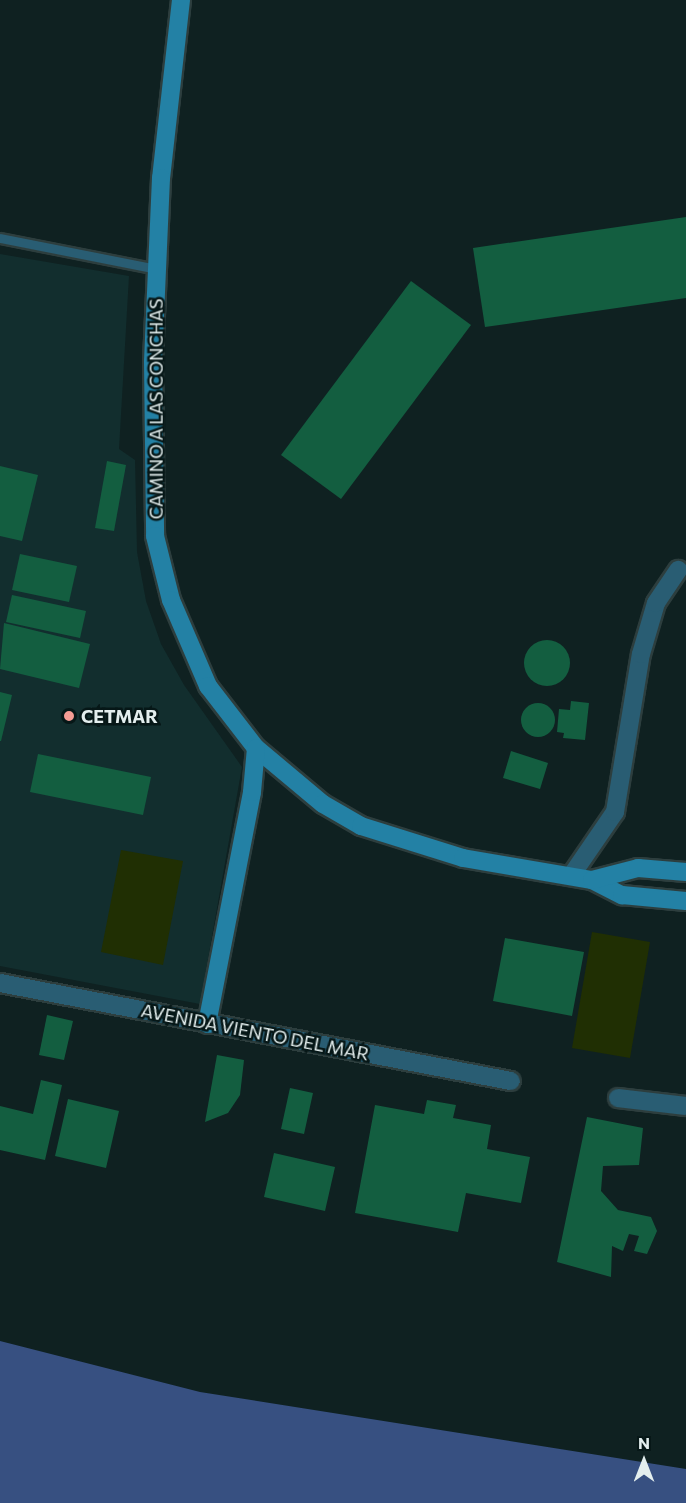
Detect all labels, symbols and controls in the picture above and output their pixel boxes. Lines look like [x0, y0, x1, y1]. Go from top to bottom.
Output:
street label: CAMINO A LAS CONCHAS [145, 299, 167, 519]
place label: CETMAR [81, 705, 158, 727]
marker: CETMAR [62, 709, 76, 723]
street label: AVENIDA VIENTO DEL MAR [139, 999, 371, 1065]
north arrow [614, 1431, 674, 1491]
text: N [638, 1433, 650, 1452]

